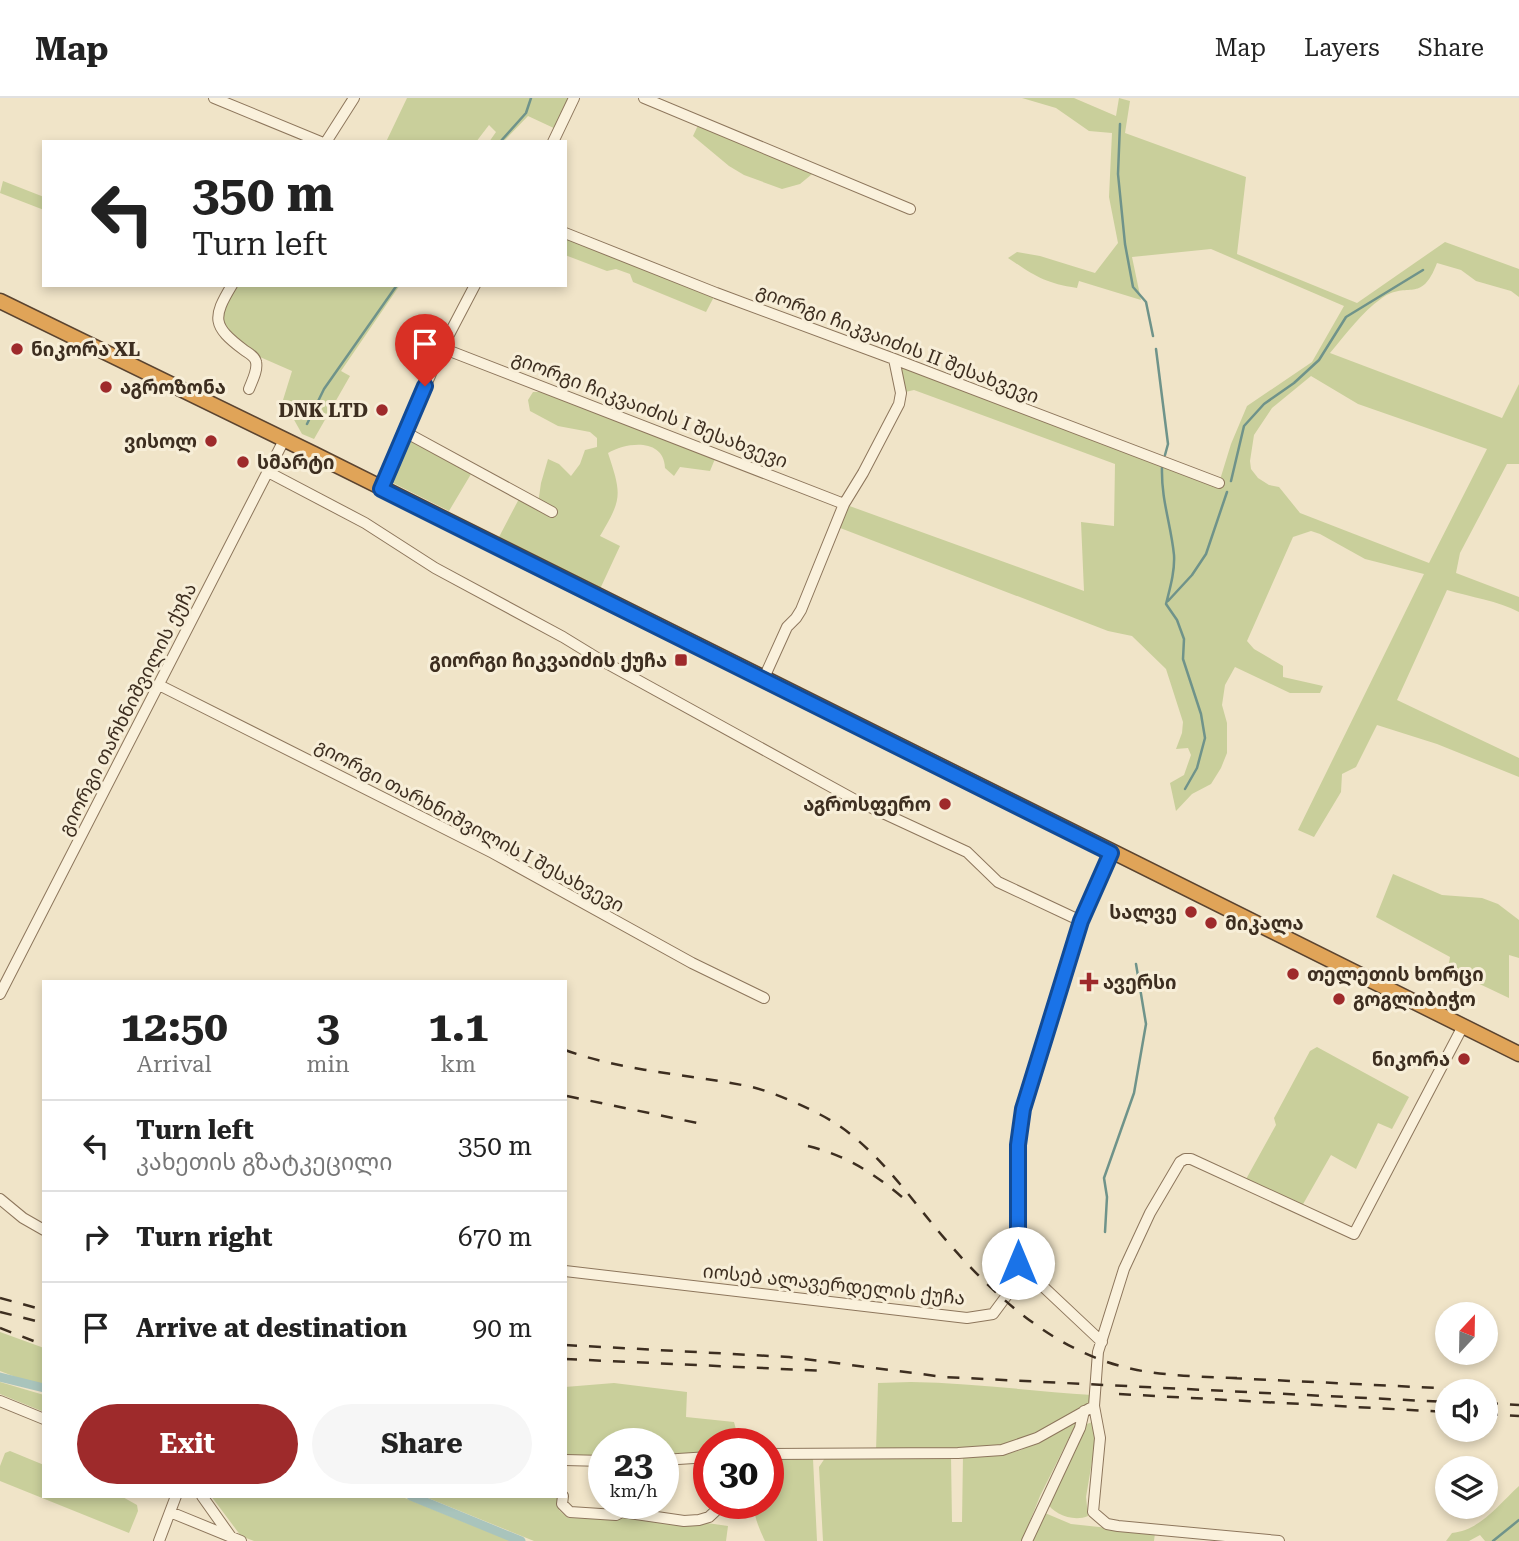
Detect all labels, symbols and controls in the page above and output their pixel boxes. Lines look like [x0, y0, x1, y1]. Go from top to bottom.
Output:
text: Map [35, 29, 109, 68]
text: Map [1215, 34, 1266, 62]
text: Layers [1304, 34, 1380, 62]
text: Share [1418, 34, 1484, 62]
text: 350 m [192, 166, 334, 223]
icon: left [77, 168, 168, 259]
text: Turn left [192, 225, 327, 263]
street label: გიორგი ჩიკვაიძის II შესახვევი [753, 279, 1042, 408]
pin [395, 314, 455, 386]
icon: arrive [406, 325, 444, 363]
place label: ნიკორა XL [31, 338, 140, 361]
marker: ნიკორა XL [9, 341, 25, 357]
street label: გიორგი ჩიკვაიძის I შესახვევი [509, 346, 791, 473]
place label: აგროზონა [120, 376, 226, 399]
marker: აგროზონა [98, 379, 114, 395]
place label: DNK LTD [279, 399, 368, 422]
marker: DNK LTD [374, 402, 390, 418]
place label: ვისოლ [124, 430, 197, 453]
marker: ვისოლ [203, 433, 219, 449]
place label: სმარტი [257, 451, 335, 474]
marker: სმარტი [235, 454, 251, 470]
street label: გიორგი თარხნიშვილის ქუჩა [54, 579, 202, 840]
place label: გიორგი ჩიკვაიძის ქუჩა [429, 649, 667, 672]
marker: გიორგი ჩიკვაიძის ქუჩა [673, 652, 689, 668]
street label: გიორგი თარხნიშვილის I შესახვევი [311, 734, 628, 918]
place label: აგროსფერო [803, 793, 931, 816]
marker: აგროსფერო [937, 796, 953, 812]
place label: სალვე [1109, 901, 1177, 924]
marker: სალვე [1183, 904, 1199, 920]
place label: მიკალა [1225, 912, 1304, 935]
marker: მიკალა [1203, 915, 1219, 931]
place label: თელეთის ხორცი [1307, 963, 1484, 986]
marker: თელეთის ხორცი [1285, 966, 1301, 982]
place label: ავერსი [1103, 971, 1177, 994]
marker: ავერსი [1081, 974, 1097, 990]
place label: გოგლიბიჭო [1353, 988, 1476, 1011]
marker: გოგლიბიჭო [1331, 991, 1347, 1007]
text: 12:50 [121, 1002, 228, 1051]
text: 3 [316, 1002, 340, 1051]
text: 1.1 [428, 1002, 488, 1051]
place label: ნიკორა [1372, 1048, 1450, 1071]
text: Arrival [137, 1051, 212, 1078]
text: min [306, 1051, 350, 1078]
text: km [441, 1051, 476, 1078]
marker: ნიკორა [1456, 1051, 1472, 1067]
text: Turn left [136, 1115, 254, 1145]
icon: left [77, 1127, 115, 1165]
text: 350 m [458, 1131, 532, 1161]
text: კახეთის გზატკეცილი [136, 1149, 392, 1176]
icon: right [77, 1218, 115, 1256]
text: Turn right [136, 1222, 272, 1252]
text: 670 m [458, 1222, 532, 1252]
position arrow [981, 1226, 1055, 1300]
street label: იოსებ ალავერდელის ქუჩა [702, 1259, 966, 1311]
north arrow [1435, 1302, 1498, 1365]
map controls [1435, 1302, 1498, 1519]
icon: arrive [77, 1309, 115, 1347]
text: Arrive at destination [136, 1313, 407, 1343]
text: 90 m [473, 1313, 532, 1343]
button: sound [1435, 1379, 1498, 1442]
button: Exit [77, 1404, 298, 1484]
button: Share [312, 1404, 532, 1484]
speed limit sign: 30 [693, 1428, 784, 1519]
text: 23 [614, 1444, 653, 1485]
button: layers [1435, 1456, 1498, 1519]
text: km/h [609, 1480, 658, 1501]

